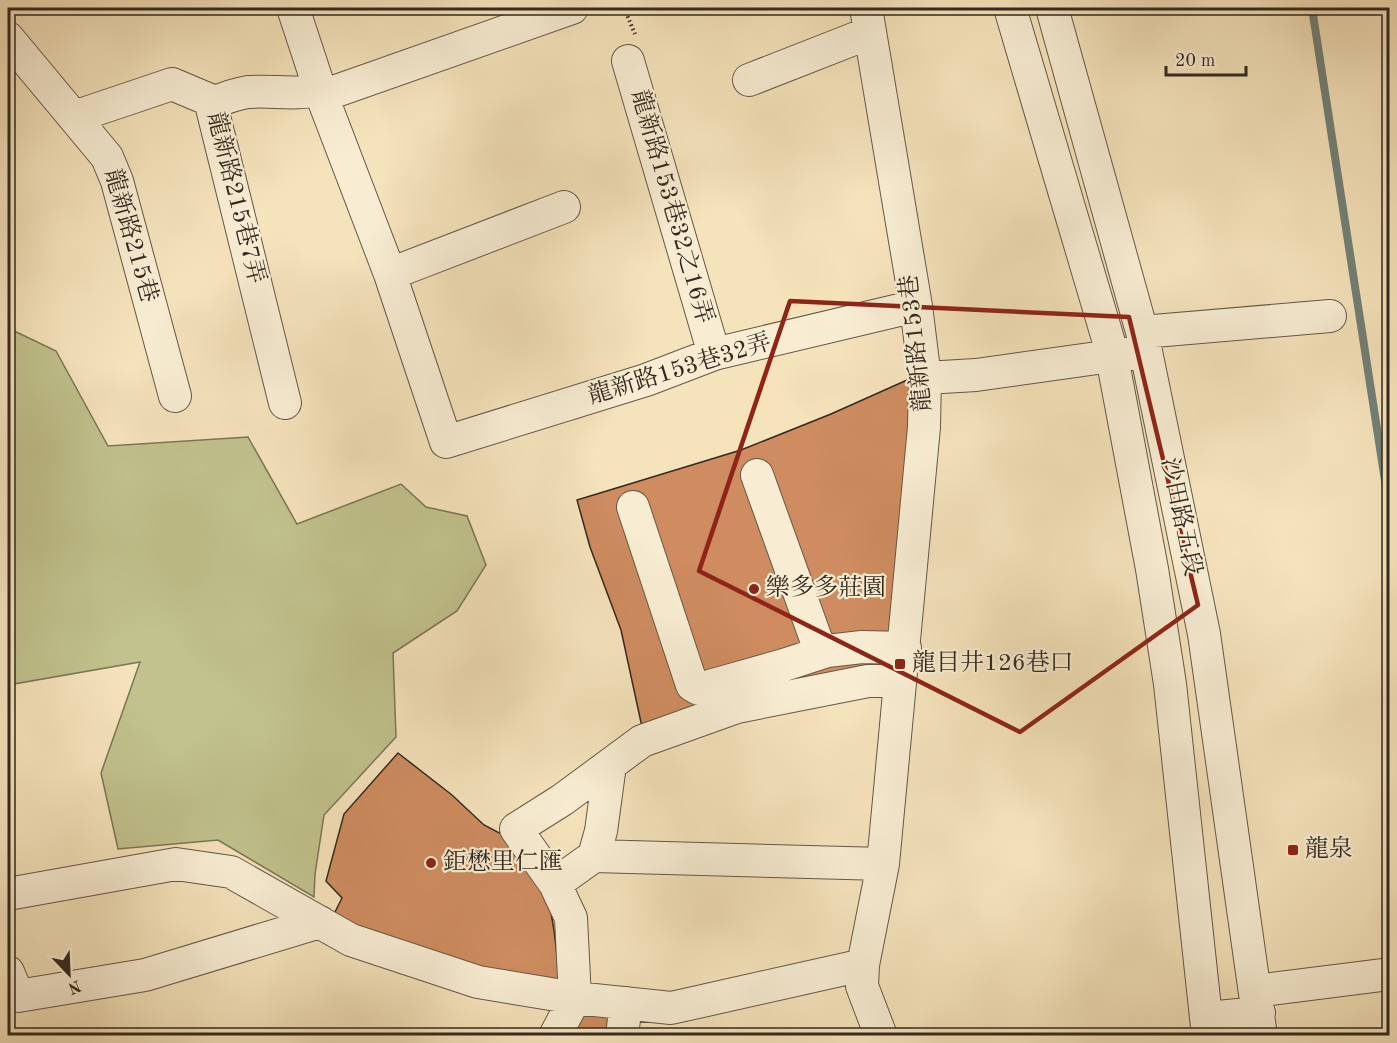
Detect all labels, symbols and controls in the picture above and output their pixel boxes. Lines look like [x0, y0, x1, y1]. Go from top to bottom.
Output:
scale bar [1166, 39, 1246, 77]
text: 20 m [1175, 52, 1215, 70]
street label: 龍新路153巷32之16弄 [626, 87, 719, 326]
street label: 龍新路215巷7弄 [202, 109, 271, 286]
street label: 龍新路215巷 [99, 166, 163, 306]
street label: 龍新路153巷 [895, 273, 936, 413]
street label: 龍新路153巷32弄 [585, 328, 774, 409]
street label: 沙田路五段 [1156, 455, 1207, 578]
place label: 樂多多莊園 [766, 574, 886, 601]
marker: 樂多多莊園 [747, 582, 761, 596]
place label: 龍目井126巷口 [912, 649, 1074, 676]
marker: 龍目井126巷口 [893, 657, 907, 671]
place label: 龍泉 [1305, 835, 1353, 862]
marker: 龍泉 [1286, 843, 1300, 857]
place label: 鉅懋里仁匯 [443, 848, 563, 875]
marker: 鉅懋里仁匯 [424, 856, 438, 870]
north arrow [39, 944, 99, 1004]
text: N [65, 976, 83, 996]

